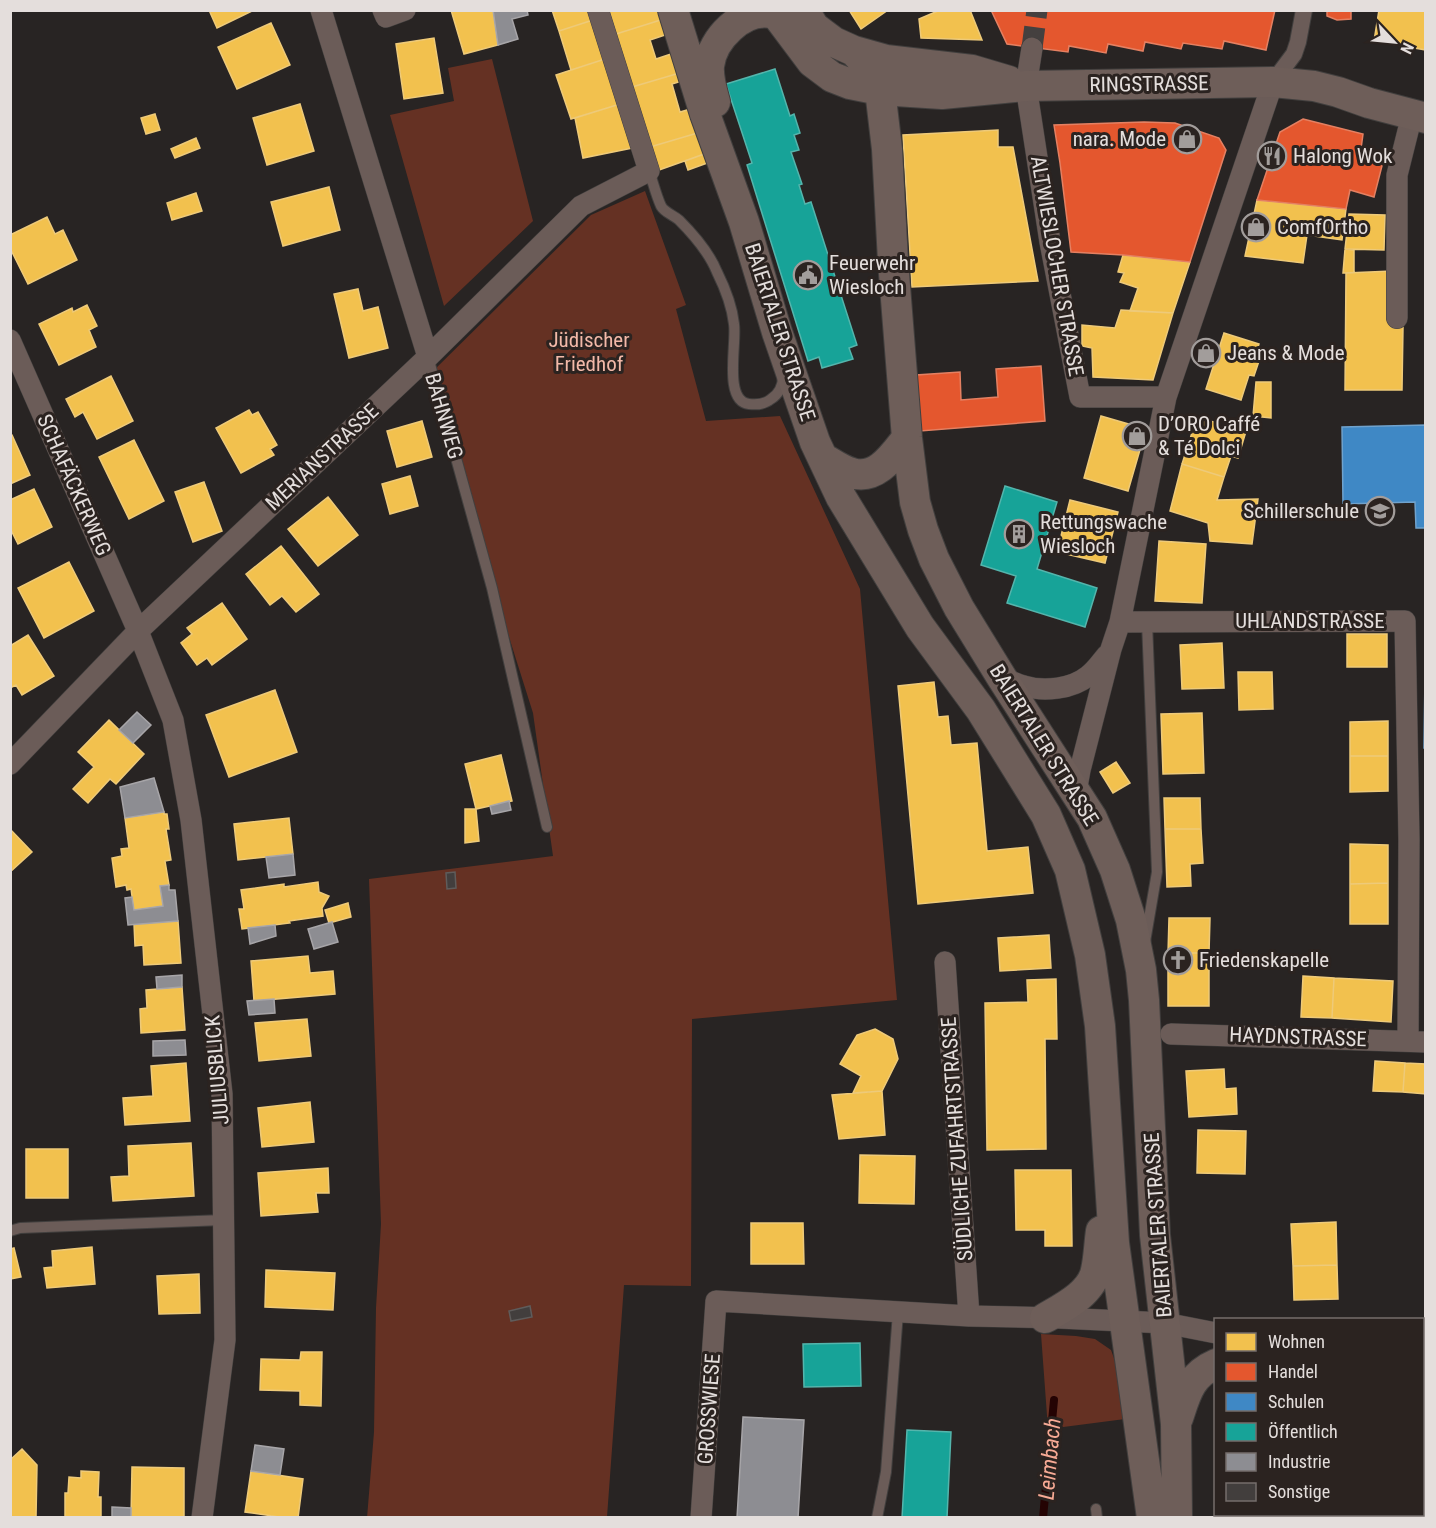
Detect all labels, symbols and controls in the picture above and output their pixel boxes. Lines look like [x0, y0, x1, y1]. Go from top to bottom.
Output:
north arrow [1364, 12, 1424, 72]
text: N [1396, 40, 1418, 57]
street label: RINGSTRASSE [1089, 71, 1209, 97]
shop icon: nara. Mode [1171, 123, 1203, 155]
place label: nara. Mode [1073, 127, 1166, 151]
restaurant icon: Halong Wok [1256, 140, 1288, 172]
place label: Halong Wok [1293, 144, 1393, 168]
street label: ALTWIESLOCHER STRASSE [1026, 154, 1088, 378]
shop icon: ComfOrtho [1240, 211, 1272, 243]
place label: ComfOrtho [1277, 215, 1368, 239]
street label: BAIERTALER STRASSE [740, 240, 820, 424]
place label: Feuerwehr Wiesloch [829, 251, 915, 299]
public building icon: Feuerwehr Wiesloch [792, 259, 824, 291]
park label: Jüdischer Friedhof [548, 328, 630, 376]
shop icon: Jeans & Mode [1190, 337, 1222, 369]
place label: Jeans & Mode [1227, 341, 1345, 365]
street label: BAHNWEG [420, 370, 468, 462]
street label: MERIANSTRASSE [261, 399, 383, 515]
street label: SCHAFÄCKERWEG [32, 411, 116, 559]
place label: D’ORO Caffé & Té Dolci [1158, 412, 1260, 460]
shop icon: D’ORO Caffé & Té Dolci [1121, 420, 1153, 452]
school or university icon: Schillerschule [1364, 495, 1396, 527]
place label: Schillerschule [1243, 499, 1359, 523]
place label: Rettungswache Wiesloch [1040, 510, 1167, 558]
building icon: Rettungswache Wiesloch [1003, 518, 1035, 550]
street label: UHLANDSTRASSE [1235, 609, 1385, 633]
street label: BAIERTALER STRASSE [985, 660, 1103, 830]
church icon: Friedenskapelle [1162, 944, 1194, 976]
place label: Friedenskapelle [1199, 948, 1329, 972]
street label: JULIUSBLICK [200, 1014, 234, 1126]
street label: SÜDLICHE ZUFAHRTSTRASSE [936, 1016, 978, 1262]
street label: HAYDNSTRASSE [1229, 1023, 1367, 1051]
street label: BAIERTALER STRASSE [1140, 1132, 1176, 1318]
legend [1214, 1318, 1424, 1516]
text: Wohnen [1268, 1331, 1325, 1352]
street label: GROSSWIESE [693, 1353, 725, 1465]
text: Handel [1268, 1361, 1318, 1382]
text: Schulen [1268, 1391, 1324, 1412]
water label: Leimbach [1033, 1417, 1066, 1501]
text: Öffentlich [1268, 1421, 1338, 1442]
text: Industrie [1268, 1451, 1330, 1472]
text: Sonstige [1268, 1481, 1330, 1502]

